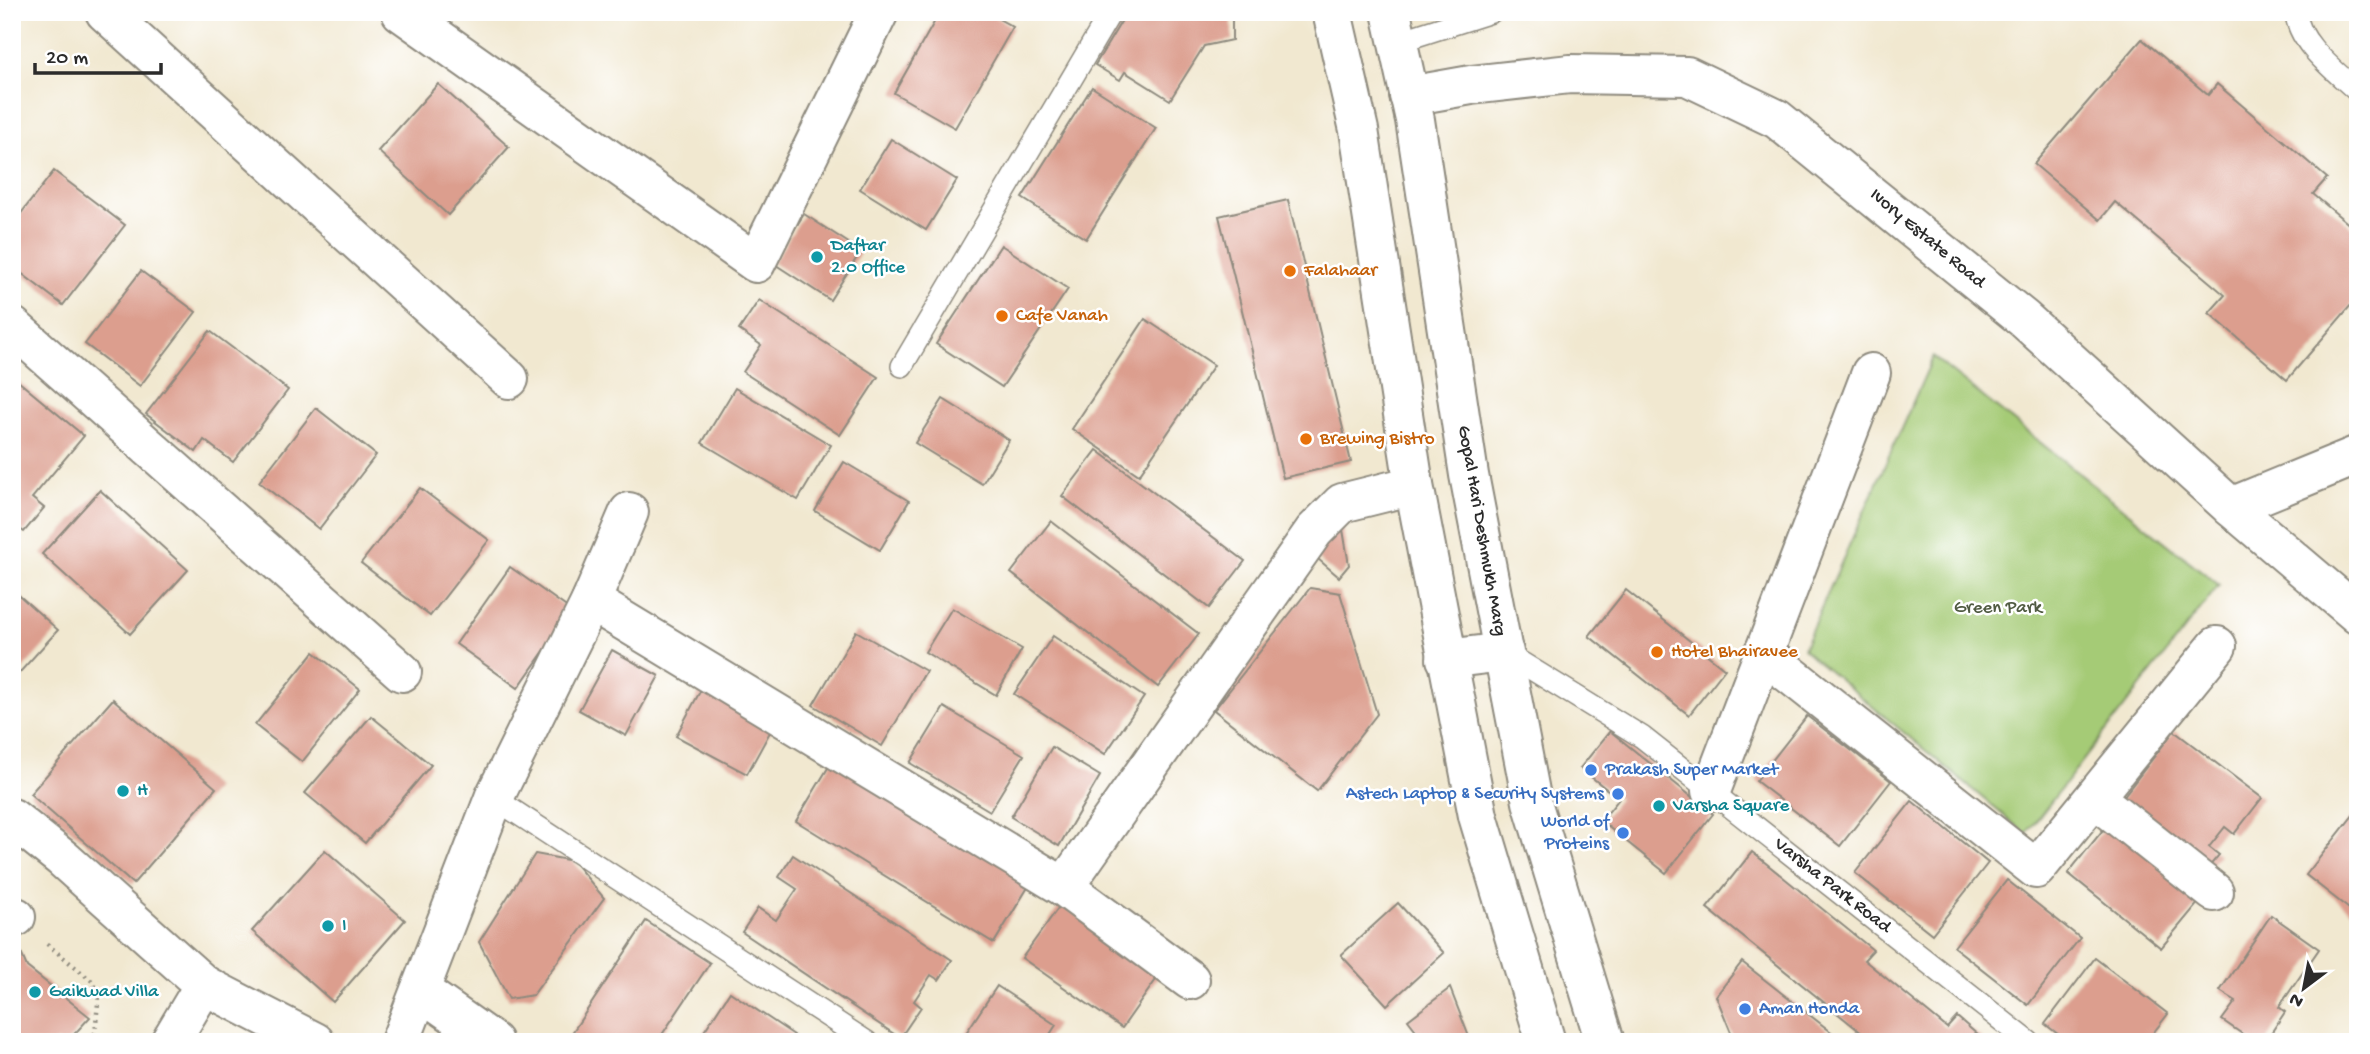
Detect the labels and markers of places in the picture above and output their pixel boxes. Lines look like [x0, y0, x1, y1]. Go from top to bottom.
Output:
place label: Daftar 2.0 Office [829, 235, 905, 280]
marker: Daftar 2.0 Office [809, 249, 825, 265]
place label: Falahaar [1303, 260, 1379, 283]
marker: Falahaar [1282, 263, 1298, 279]
place label: Cafe Vanah [1016, 305, 1108, 328]
marker: Cafe Vanah [994, 308, 1010, 324]
place label: Brewing Bistro [1319, 428, 1435, 451]
marker: Brewing Bistro [1298, 431, 1314, 447]
place label: Hotel Bhairavee [1671, 641, 1798, 664]
marker: Hotel Bhairavee [1649, 644, 1665, 660]
place label: Prakash Super Market [1604, 759, 1780, 782]
marker: Prakash Super Market [1583, 762, 1599, 778]
place label: H [137, 780, 148, 803]
marker: H [115, 783, 131, 799]
place label: Astech Laptop & Security Systems [1346, 783, 1605, 806]
marker: Astech Laptop & Security Systems [1610, 786, 1626, 802]
place label: Varsha Square [1672, 795, 1789, 818]
marker: Varsha Square [1651, 798, 1667, 814]
place label: World of Proteins [1541, 811, 1611, 856]
marker: World of Proteins [1615, 825, 1631, 841]
place label: I [342, 915, 347, 938]
marker: I [320, 918, 336, 934]
place label: Gaikwad Villa [49, 981, 160, 1004]
marker: Gaikwad Villa [27, 984, 43, 1000]
place label: Aman Honda [1759, 998, 1861, 1021]
marker: Aman Honda [1737, 1001, 1753, 1017]

